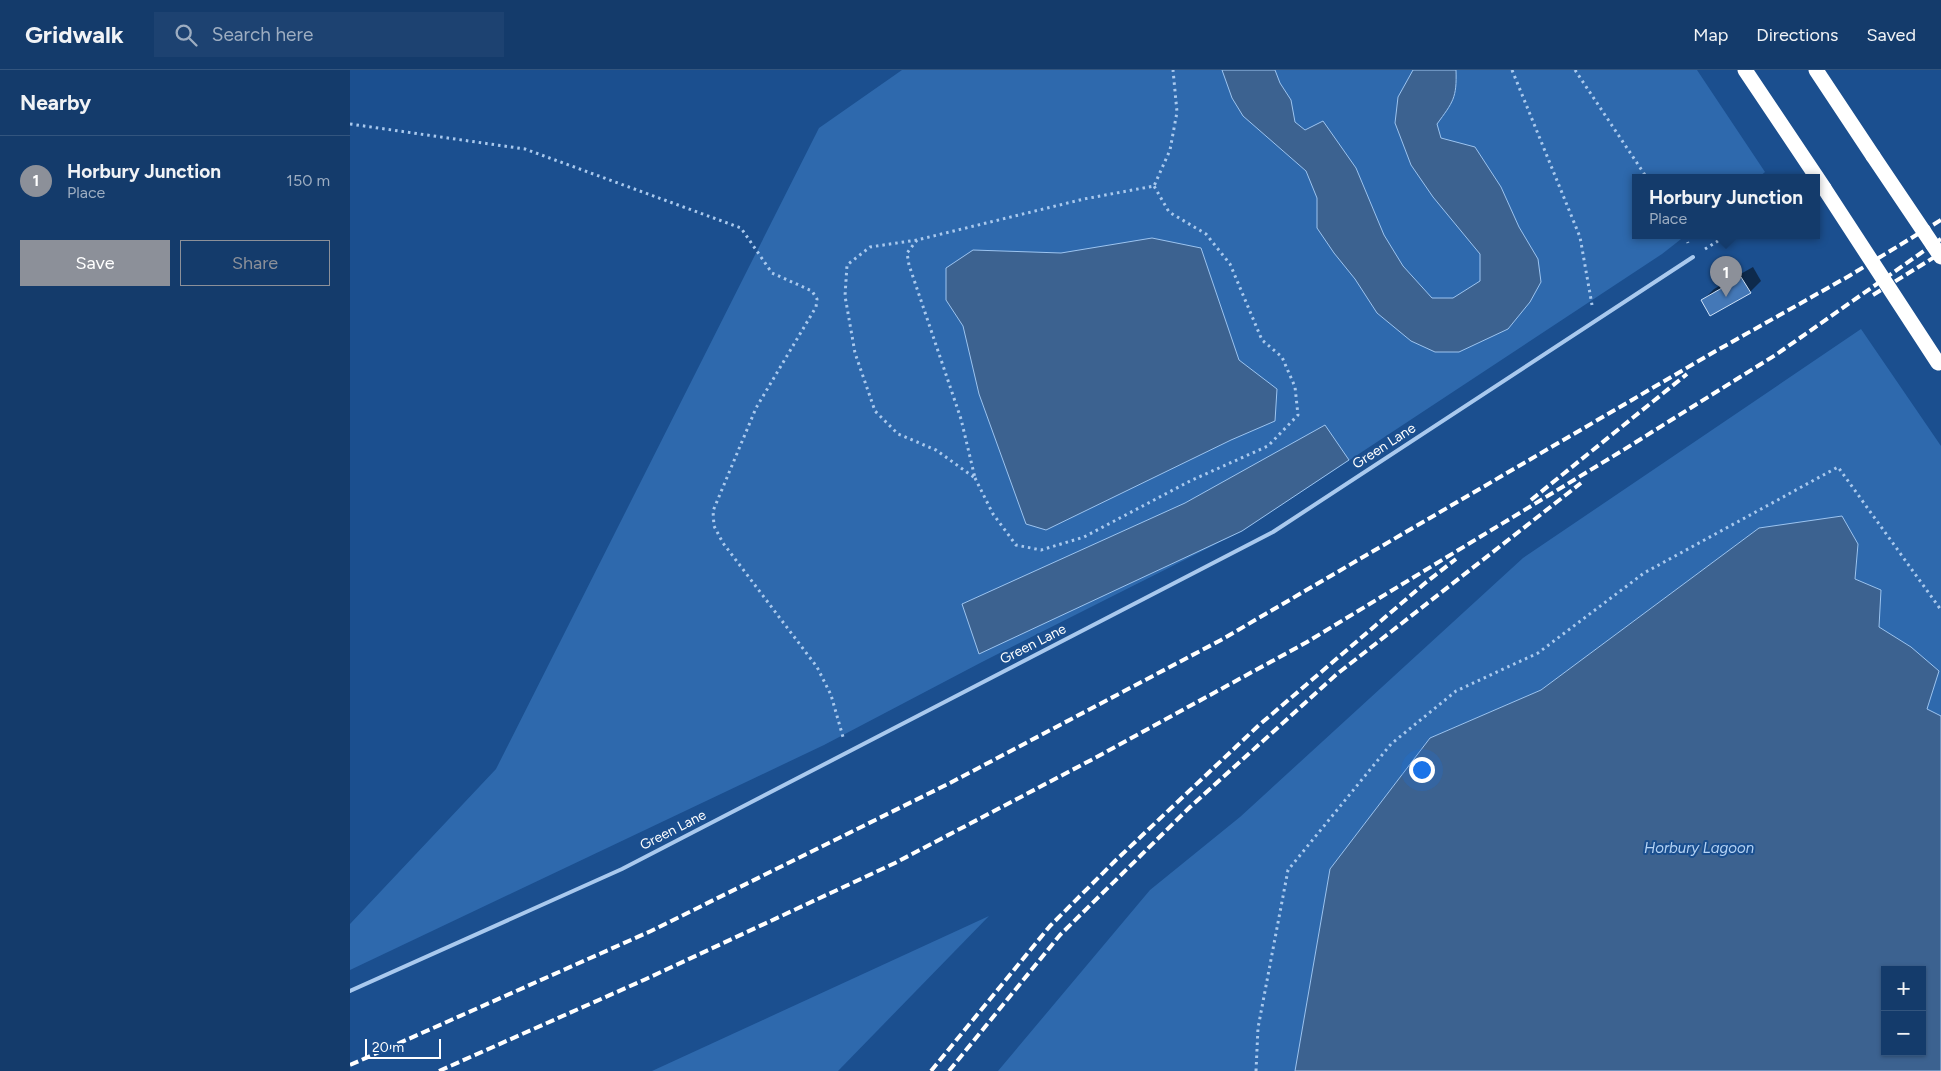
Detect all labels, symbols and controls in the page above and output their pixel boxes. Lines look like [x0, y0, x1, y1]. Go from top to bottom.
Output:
search box [154, 12, 504, 57]
text: Gridwalk [25, 20, 124, 49]
icon: search [172, 21, 200, 49]
text: Search here [212, 23, 313, 46]
text: Map [1693, 24, 1728, 46]
text: Directions [1756, 24, 1838, 46]
text: Saved [1866, 24, 1916, 46]
text: Nearby [20, 90, 91, 115]
text: Horbury Junction [67, 160, 221, 183]
text: 1 [33, 171, 39, 190]
text: 150 m [286, 171, 330, 190]
popup [1632, 174, 1820, 239]
text: Place [67, 183, 105, 202]
text: Horbury Junction [1649, 186, 1803, 209]
text: Place [1649, 209, 1687, 228]
button: Save [20, 240, 170, 286]
button: Share [180, 240, 330, 286]
pin: 1 [1710, 256, 1742, 297]
street label: Green Lane [1349, 419, 1419, 473]
street label: Green Lane [997, 620, 1069, 668]
your location [1409, 757, 1435, 783]
street label: Green Lane [637, 806, 709, 854]
water label: Horbury Lagoon [1644, 839, 1754, 857]
map controls [1881, 966, 1926, 1056]
button: + [1881, 966, 1926, 1011]
button: − [1881, 1011, 1926, 1056]
scale bar [365, 1036, 441, 1059]
text: 20 m [372, 1039, 404, 1056]

